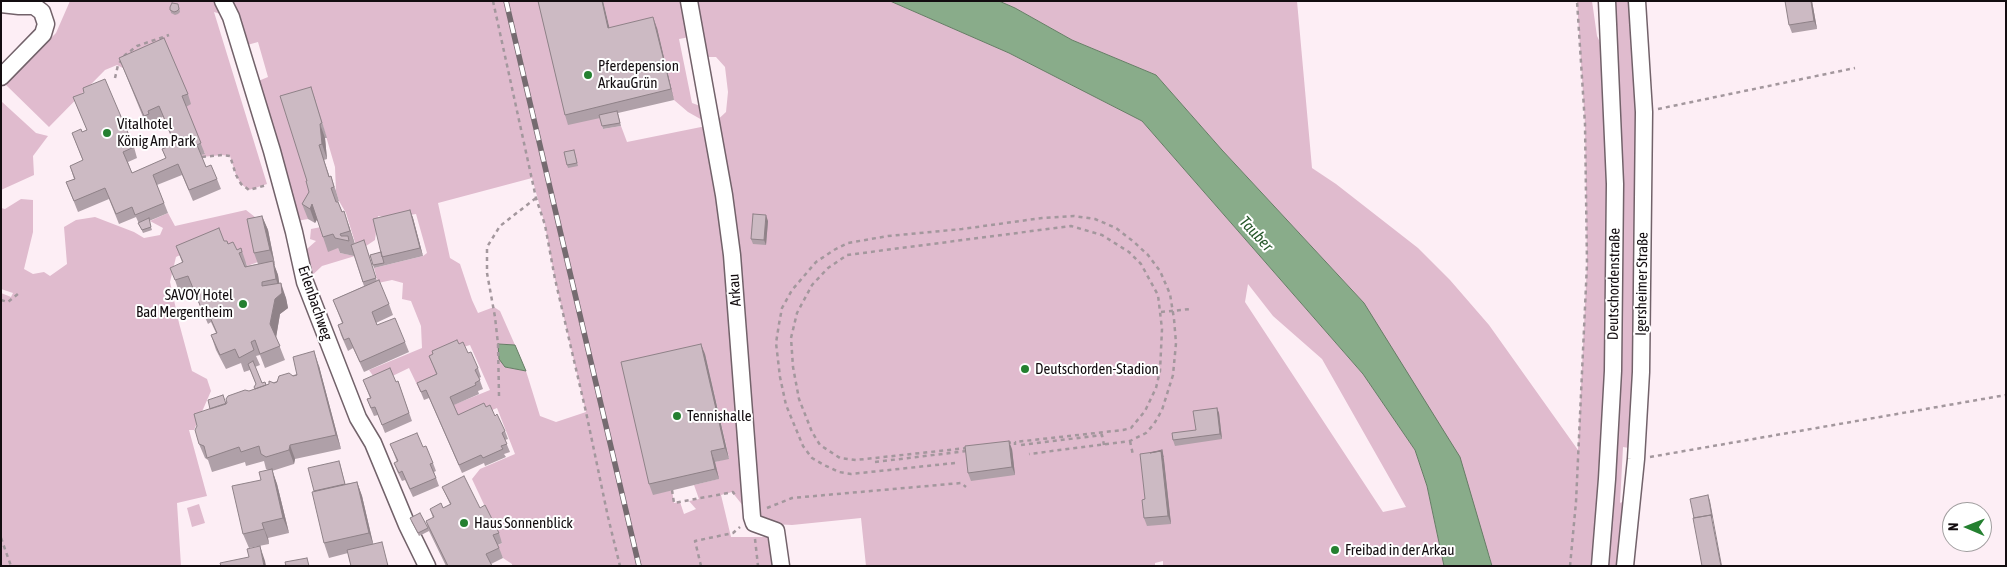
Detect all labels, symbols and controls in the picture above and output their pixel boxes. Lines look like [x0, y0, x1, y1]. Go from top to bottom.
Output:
place label: Pferdepension ArkauGrün [598, 57, 679, 92]
marker: Pferdepension ArkauGrün [582, 69, 594, 81]
place label: Vitalhotel König Am Park [117, 115, 196, 150]
marker: Vitalhotel König Am Park [101, 127, 113, 139]
water label: Tauber [1235, 213, 1277, 255]
street label: Deutschordenstraße [1604, 228, 1624, 340]
street label: Igersheimer Straße [1632, 232, 1652, 336]
street label: Erlenbachweg [294, 263, 336, 343]
street label: Arkau [725, 273, 745, 307]
place label: SAVOY Hotel Bad Mergentheim [136, 286, 233, 321]
marker: SAVOY Hotel Bad Mergentheim [237, 298, 249, 310]
place label: Deutschorden-Stadion [1035, 360, 1159, 378]
marker: Deutschorden-Stadion [1019, 363, 1031, 375]
place label: Tennishalle [687, 407, 752, 425]
marker: Tennishalle [671, 410, 683, 422]
north arrow [1942, 502, 1992, 552]
place label: Haus Sonnenblick [474, 514, 573, 532]
marker: Haus Sonnenblick [458, 517, 470, 529]
text: N [1945, 522, 1961, 531]
place label: Freibad in der Arkau [1345, 541, 1454, 559]
marker: Freibad in der Arkau [1329, 544, 1341, 556]

